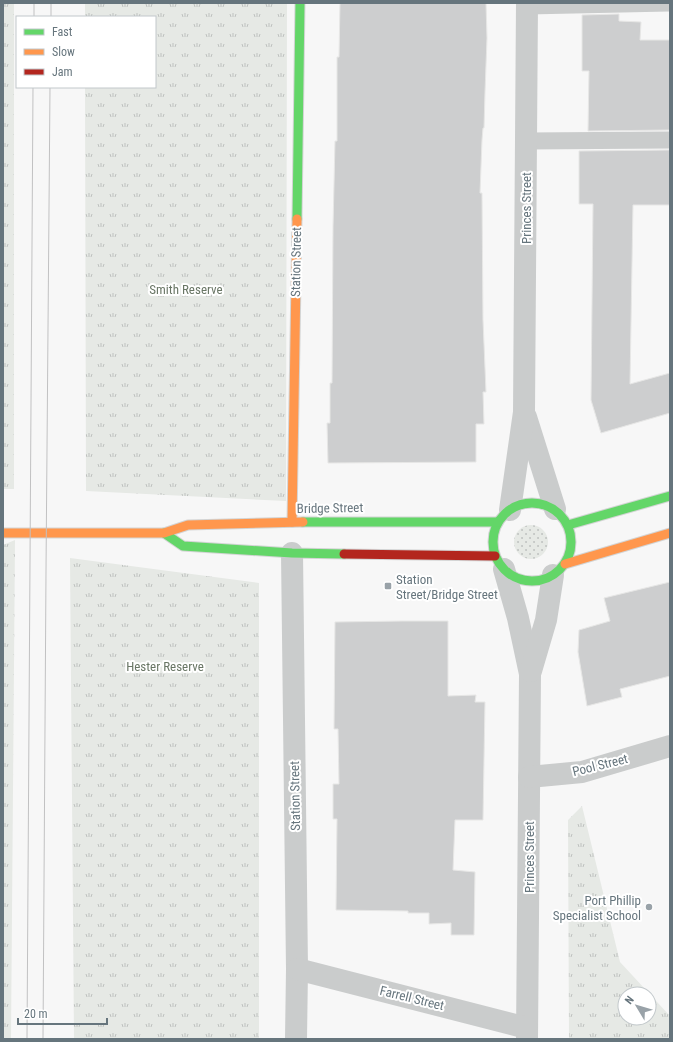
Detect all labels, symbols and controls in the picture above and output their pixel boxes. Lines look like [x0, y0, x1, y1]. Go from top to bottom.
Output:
legend [16, 16, 156, 88]
text: Fast [52, 25, 73, 39]
text: Slow [52, 45, 75, 59]
text: Jam [52, 65, 73, 79]
street label: Princes Street [519, 172, 534, 244]
street label: Station Street [288, 227, 304, 297]
park label: Smith Reserve [149, 282, 223, 297]
street label: Bridge Street [297, 500, 363, 516]
place label: Station Street/Bridge Street [396, 572, 498, 602]
marker: Station Street/Bridge Street [383, 581, 393, 591]
park label: Hester Reserve [126, 659, 204, 674]
street label: Pool Street [571, 751, 629, 779]
street label: Station Street [287, 761, 303, 831]
street label: Princes Street [522, 821, 537, 893]
place label: Port Phillip Specialist School [553, 893, 641, 923]
marker: Port Phillip Specialist School [644, 902, 654, 912]
street label: Farrell Street [378, 983, 446, 1013]
north arrow [617, 986, 657, 1026]
text: N [622, 993, 637, 1007]
scale bar [18, 1000, 107, 1026]
text: 20 m [24, 1007, 48, 1021]

